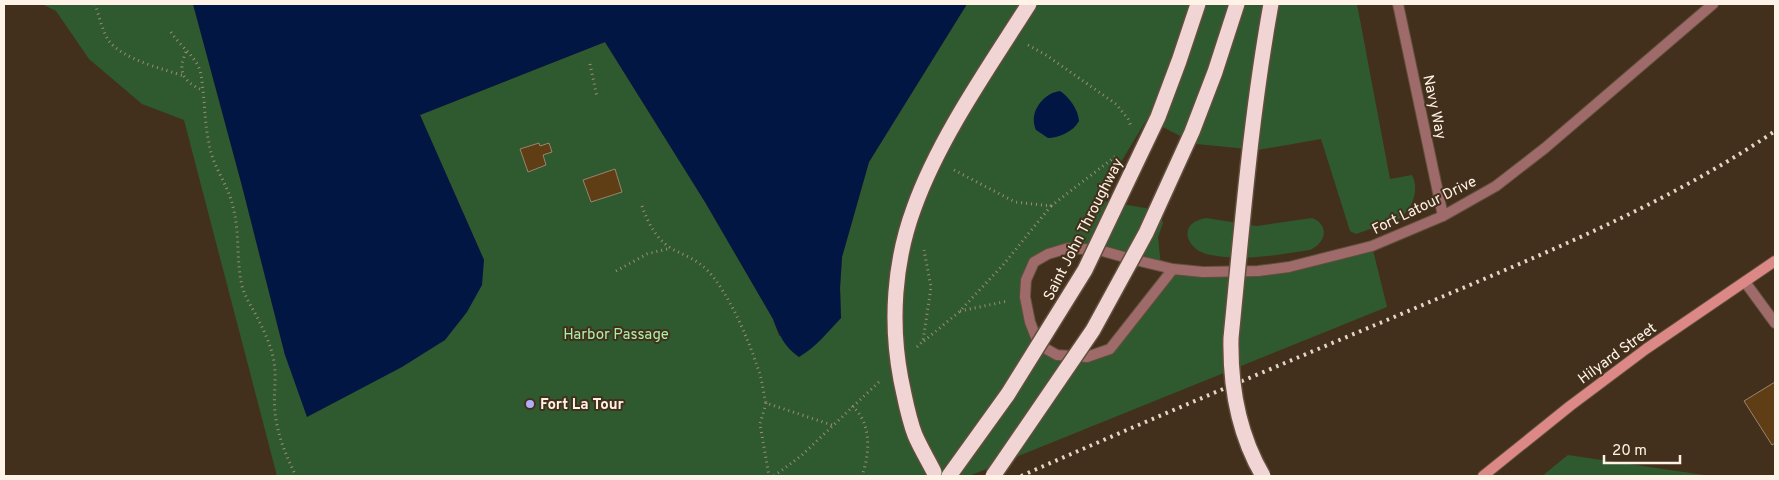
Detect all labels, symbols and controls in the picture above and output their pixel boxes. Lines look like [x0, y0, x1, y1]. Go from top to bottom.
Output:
street label: Navy Way [1417, 73, 1450, 141]
street label: Saint John Throughway [1040, 155, 1129, 304]
street label: Fort Latour Drive [1369, 173, 1480, 240]
street label: Hilyard Street [1575, 319, 1661, 389]
park label: Harbor Passage [563, 326, 669, 345]
place label: Fort La Tour [540, 396, 625, 415]
marker: Fort La Tour [524, 398, 536, 410]
scale bar [1604, 432, 1680, 464]
text: 20 m [1612, 442, 1647, 461]

